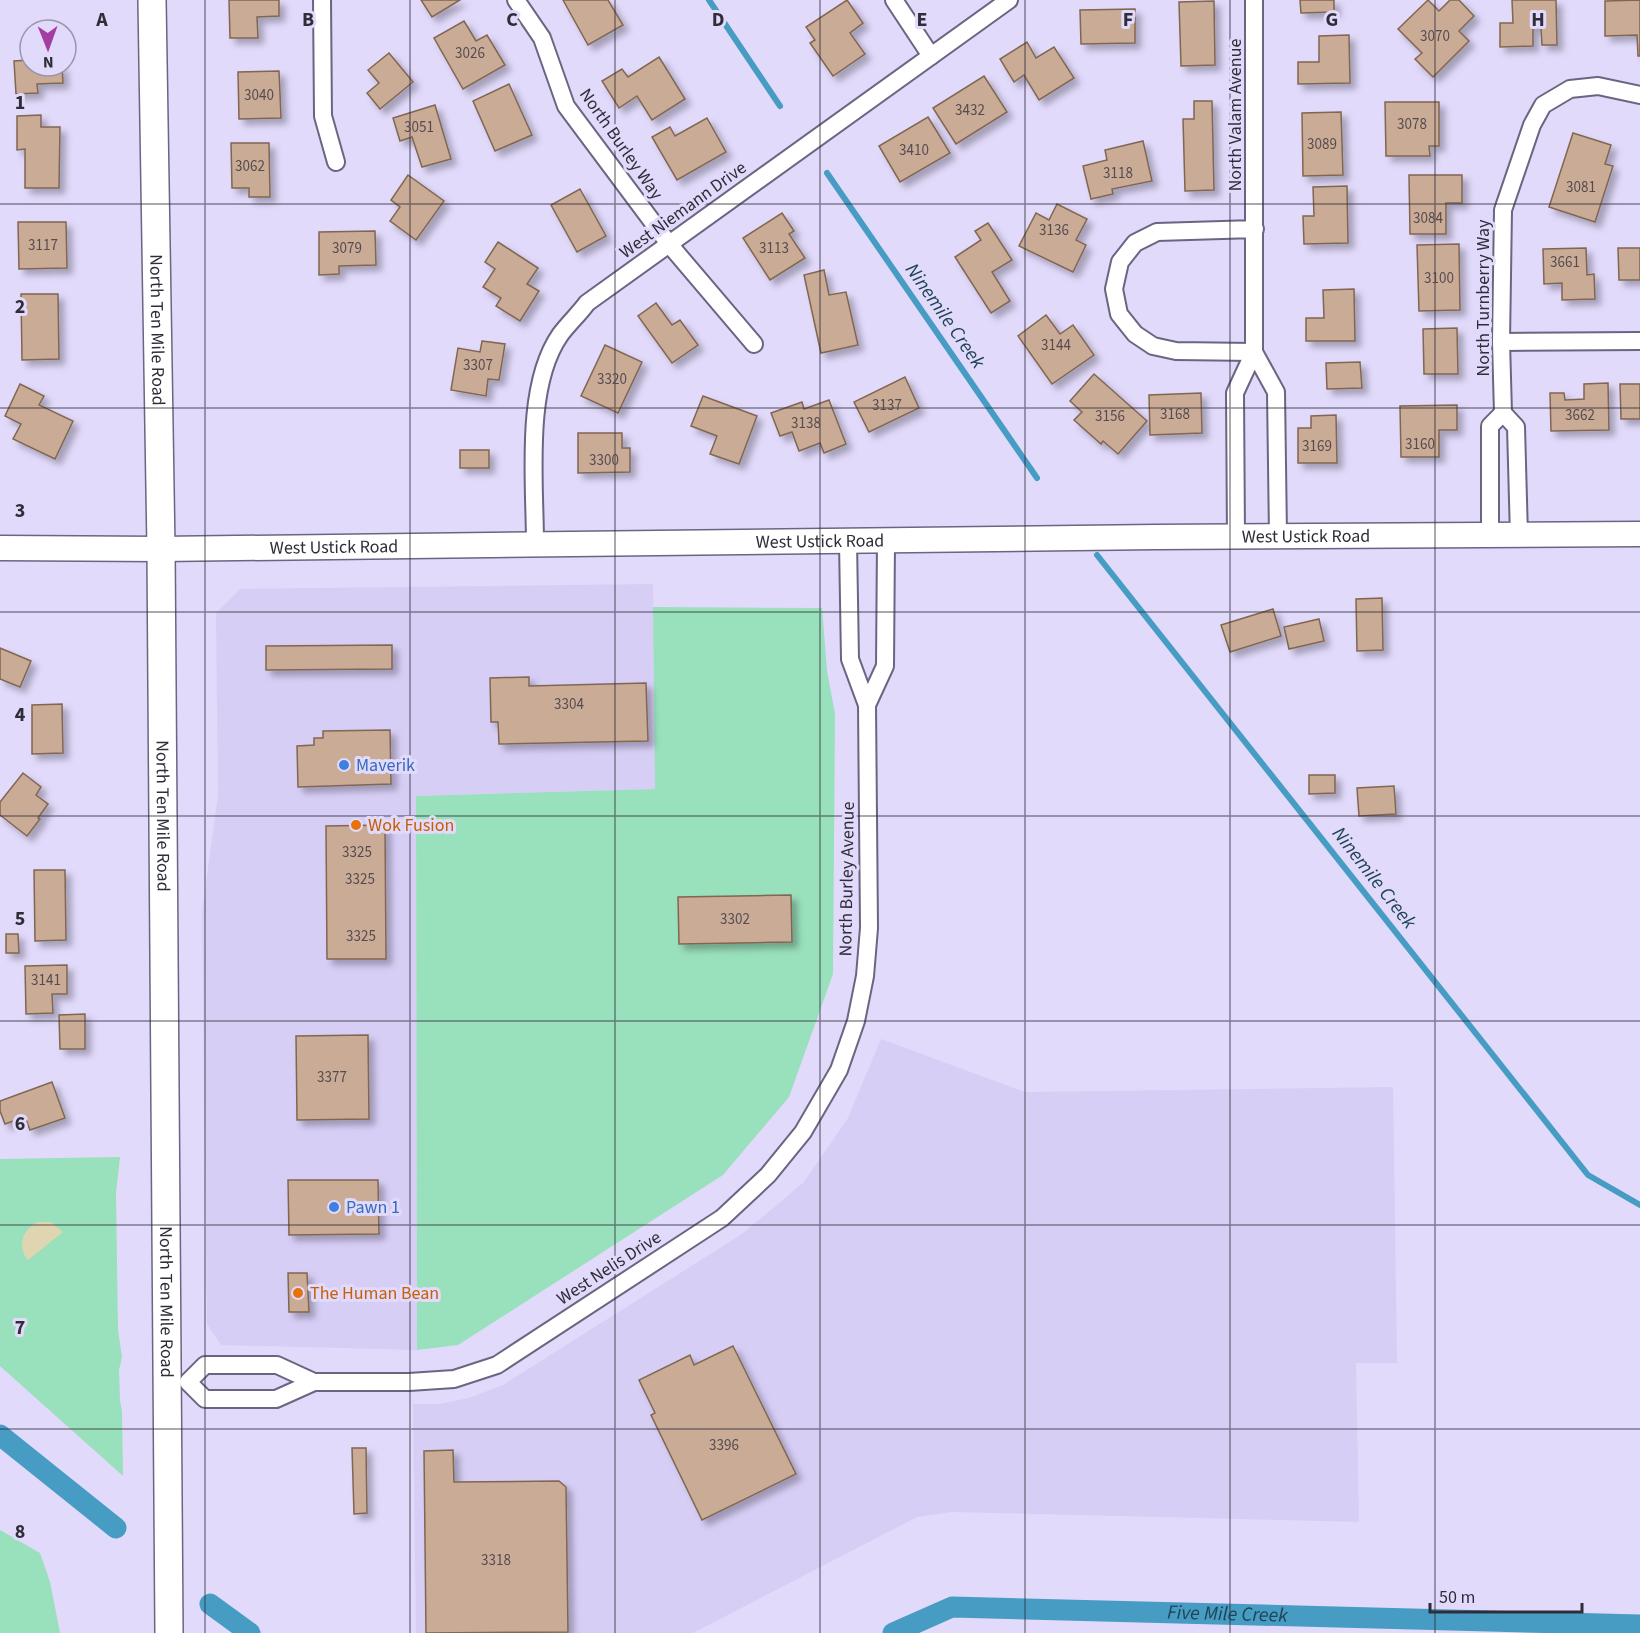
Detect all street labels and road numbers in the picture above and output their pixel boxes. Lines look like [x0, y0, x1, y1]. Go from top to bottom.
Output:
street label: North Valam Avenue [1223, 39, 1248, 191]
street label: North Burley Way [573, 83, 669, 205]
street label: West Niemann Drive [614, 155, 752, 265]
street label: North Turnberry Way [1471, 219, 1496, 377]
street label: North Ten Mile Road [144, 254, 171, 406]
street label: West Ustick Road [1242, 523, 1370, 549]
street label: West Ustick Road [755, 528, 884, 554]
street label: West Ustick Road [270, 534, 398, 560]
street label: North Ten Mile Road [150, 740, 176, 892]
street label: North Burley Avenue [833, 801, 861, 957]
street label: West Nelis Drive [552, 1225, 666, 1311]
street label: North Ten Mile Road [153, 1226, 180, 1378]

